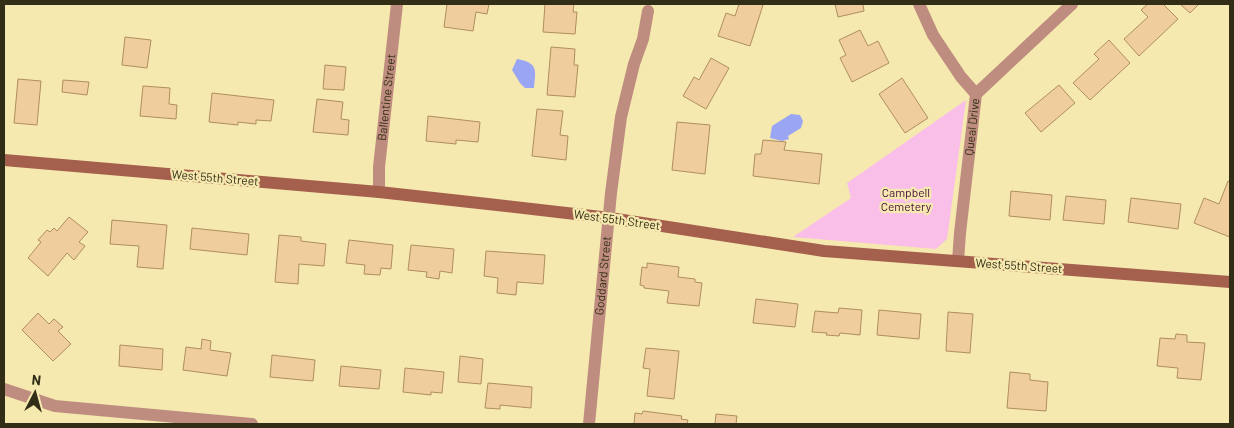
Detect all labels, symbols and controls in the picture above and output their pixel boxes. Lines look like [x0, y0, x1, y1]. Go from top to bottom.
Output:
street label: Ballentine Street [374, 53, 397, 142]
street label: Queal Drive [961, 97, 981, 156]
street label: West 55th Street [171, 166, 259, 188]
park label: Campbell Cemetery [881, 185, 932, 213]
street label: West 55th Street [573, 206, 661, 232]
street label: Goddard Street [591, 235, 613, 316]
street label: West 55th Street [975, 255, 1063, 275]
north arrow [10, 368, 60, 418]
text: N [31, 371, 42, 389]

